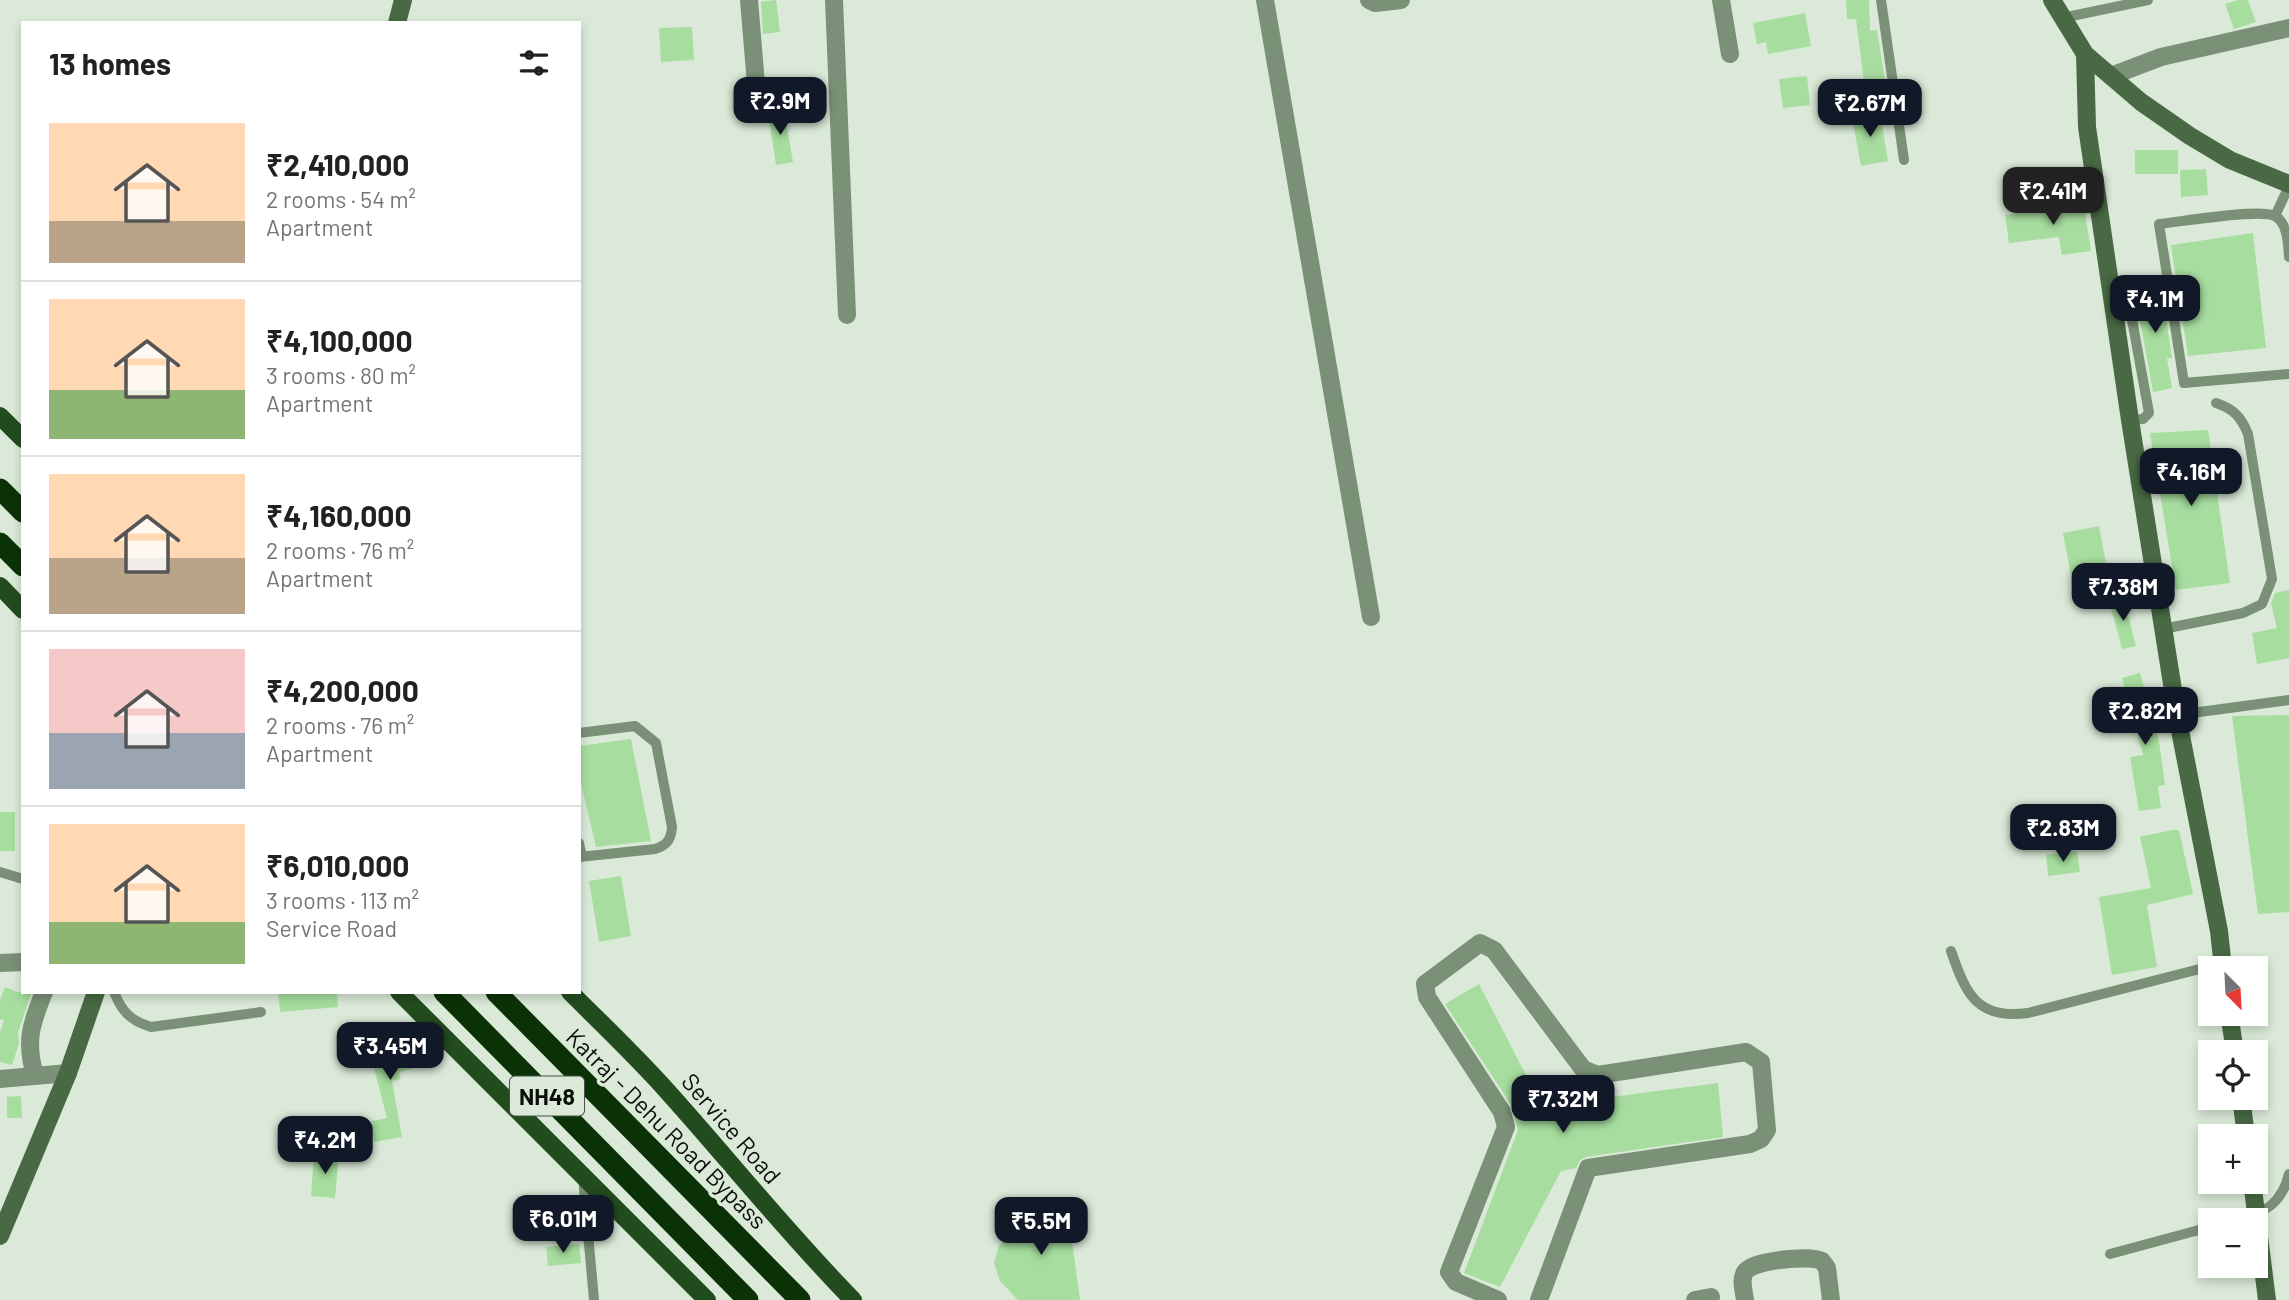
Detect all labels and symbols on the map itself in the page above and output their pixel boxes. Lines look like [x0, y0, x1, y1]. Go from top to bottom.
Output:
pin: ₹2.9M [731, 78, 829, 137]
pin: ₹2.67M [1813, 80, 1927, 139]
pin: ₹2.41M [1996, 168, 2110, 227]
pin: ₹4.1M [2106, 276, 2204, 335]
pin: ₹4.16M [2134, 448, 2248, 508]
pin: ₹7.38M [2066, 564, 2180, 623]
pin: ₹2.82M [2088, 688, 2202, 747]
pin: ₹2.83M [2006, 804, 2120, 864]
north arrow [2198, 956, 2268, 1026]
street label: Katraj - Dehu Road Bypass [561, 1022, 773, 1234]
pin: ₹3.45M [333, 1023, 447, 1082]
street label: Service Road [676, 1067, 788, 1189]
pin: ₹7.32M [1506, 1076, 1620, 1135]
road number: NH48 [510, 1077, 584, 1116]
pin: ₹4.2M [276, 1116, 374, 1176]
pin: ₹6.01M [506, 1196, 620, 1255]
pin: ₹5.5M [992, 1198, 1090, 1257]

